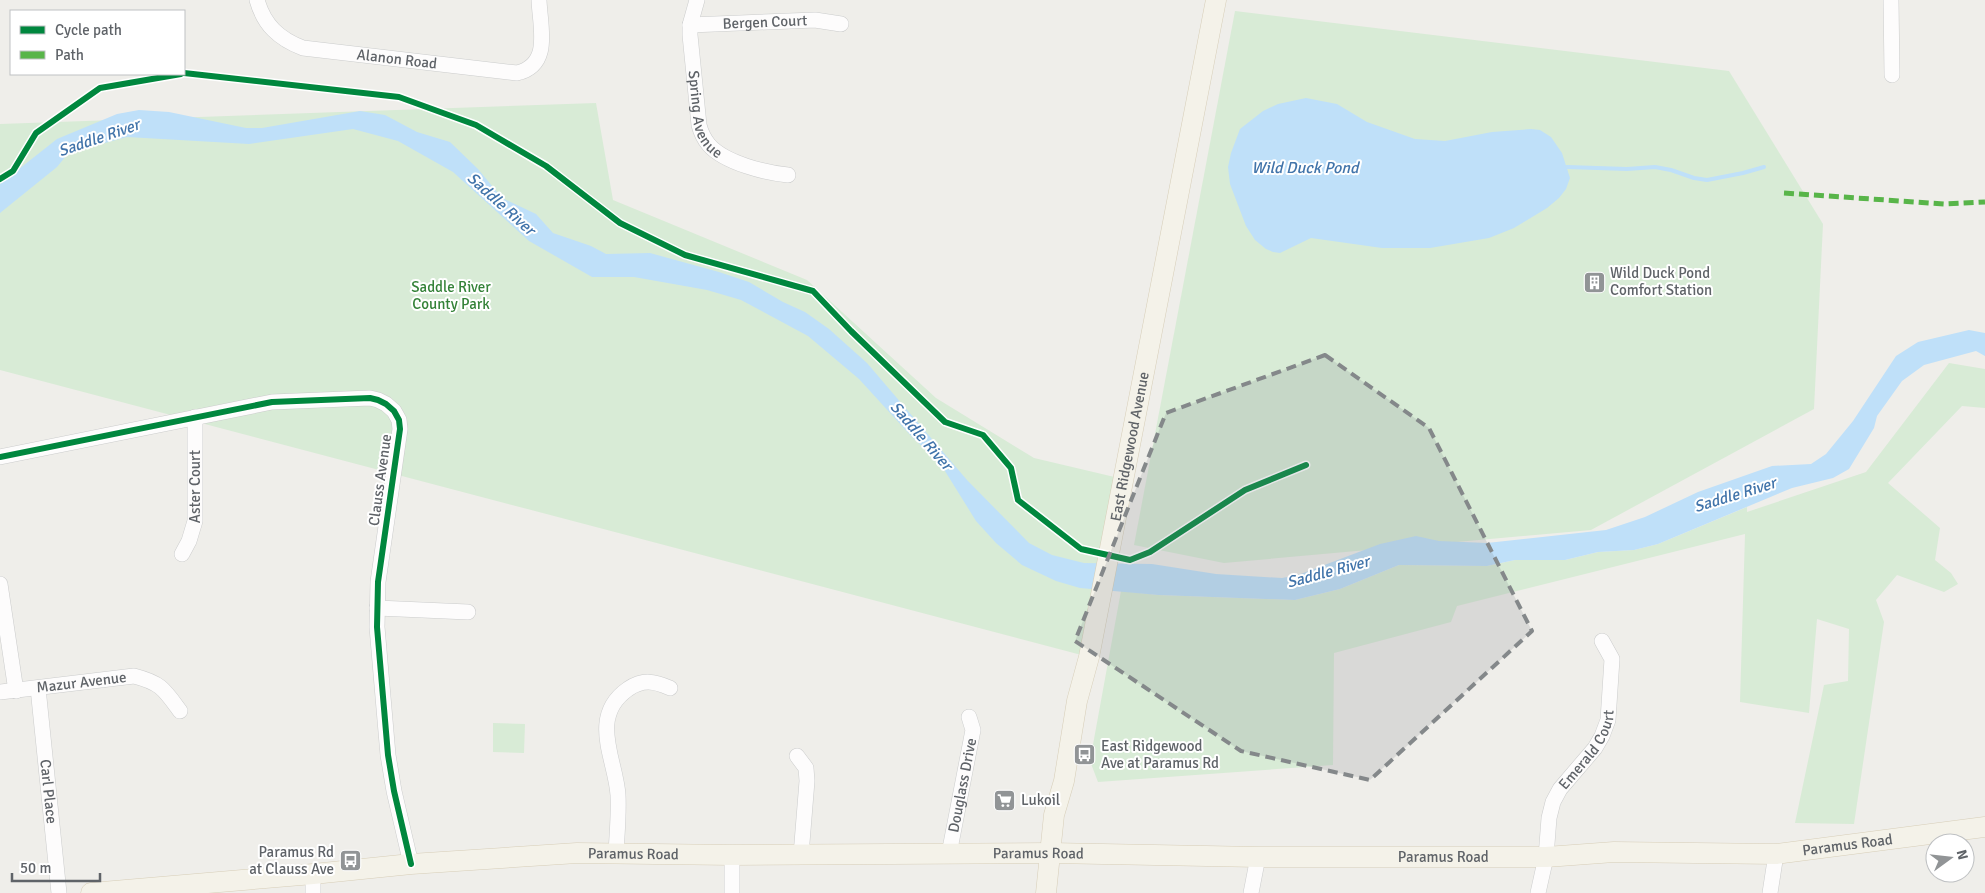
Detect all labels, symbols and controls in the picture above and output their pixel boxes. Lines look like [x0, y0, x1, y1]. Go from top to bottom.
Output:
legend [10, 10, 185, 75]
street label: Bergen Court [722, 11, 808, 33]
text: Cycle path [55, 21, 122, 39]
street label: Alanon Road [356, 45, 438, 73]
text: Path [55, 46, 84, 64]
street label: Spring Avenue [685, 70, 726, 162]
water label: Saddle River [56, 114, 144, 161]
water label: Wild Duck Pond [1252, 158, 1361, 178]
water label: Saddle River [463, 168, 541, 241]
place label: Wild Duck Pond Comfort Station [1610, 264, 1712, 299]
building icon: Wild Duck Pond Comfort Station [1582, 270, 1606, 294]
park label: Saddle River County Park [411, 278, 491, 313]
street label: East Ridgewood Avenue [1106, 370, 1153, 523]
water label: Saddle River [886, 397, 958, 476]
street label: Clauss Avenue [365, 433, 395, 527]
street label: Aster Court [186, 450, 204, 523]
water label: Saddle River [1692, 472, 1780, 517]
water label: Saddle River [1284, 551, 1374, 593]
street label: Mazur Avenue [35, 668, 127, 697]
street label: Emerald Court [1555, 709, 1618, 793]
street label: Douglass Drive [944, 737, 980, 834]
place label: East Ridgewood Ave at Paramus Rd [1101, 737, 1219, 772]
bus stop icon: East Ridgewood Ave at Paramus Rd [1073, 743, 1097, 767]
street label: Carl Place [36, 758, 61, 825]
supermarket icon: Lukoil [993, 788, 1017, 812]
place label: Lukoil [1021, 791, 1060, 809]
street label: Paramus Road [1801, 830, 1894, 860]
north arrow [1925, 833, 1975, 883]
place label: Paramus Rd at Clauss Ave [249, 843, 334, 878]
street label: Paramus Road [588, 844, 679, 863]
street label: Paramus Road [993, 844, 1084, 863]
street label: Paramus Road [1398, 848, 1489, 866]
text: N [1953, 848, 1972, 862]
bus stop icon: Paramus Rd at Clauss Ave [338, 849, 362, 873]
scale bar [12, 850, 100, 882]
text: 50 m [20, 859, 51, 877]

